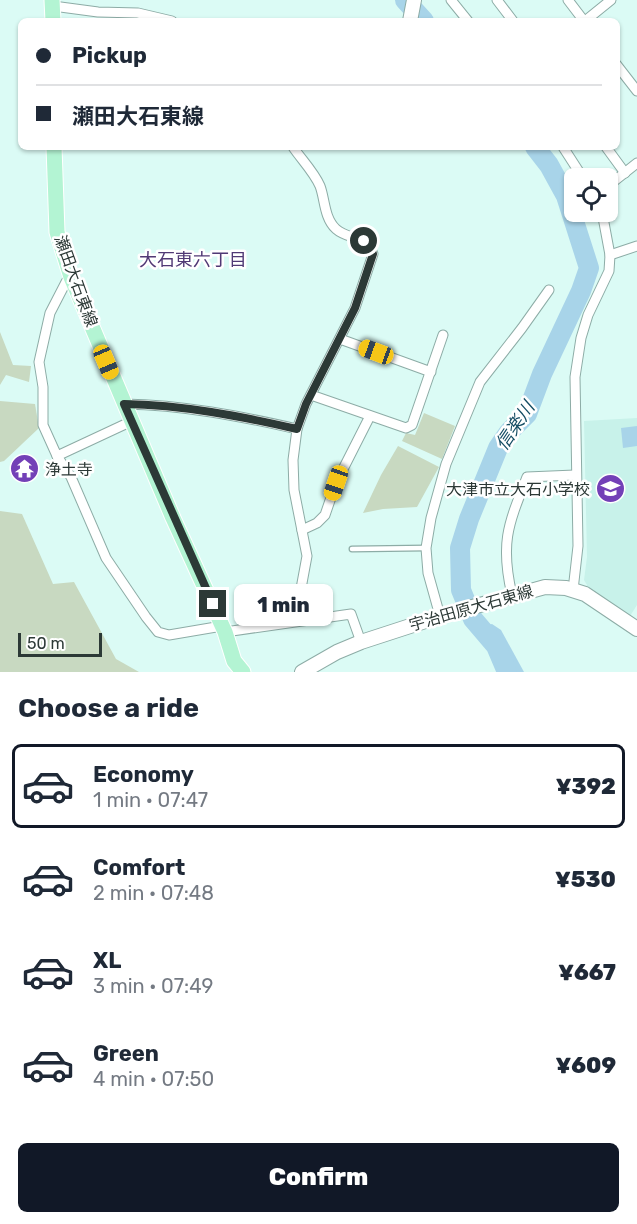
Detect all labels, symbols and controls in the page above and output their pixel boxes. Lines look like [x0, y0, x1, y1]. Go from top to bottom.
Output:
text: Pickup [72, 42, 147, 69]
text: 瀬田大石東線 [72, 103, 204, 130]
map controls [564, 168, 618, 222]
button: locate [564, 168, 618, 222]
route start [350, 227, 377, 254]
street label: 瀬田大石東線 [51, 233, 101, 329]
district label: 大石東六丁目 [139, 249, 247, 271]
car [356, 337, 396, 367]
car [91, 342, 121, 382]
water label: 信楽川 [491, 396, 540, 455]
temple icon: 浄土寺 [8, 453, 40, 485]
place label: 浄土寺 [45, 460, 93, 479]
car [322, 463, 350, 503]
school or university icon: 大津市立大石小学校 [595, 473, 627, 505]
place label: 大津市立大石小学校 [446, 480, 590, 499]
street label: 宇治田原大石東線 [407, 581, 535, 635]
callout: 1 min [234, 583, 333, 625]
route end [199, 590, 226, 617]
text: 1 min [257, 593, 310, 617]
scale bar [18, 630, 102, 658]
text: 50 m [27, 634, 65, 653]
text: Choose a ride [18, 692, 199, 724]
icon: car [21, 759, 75, 813]
text: Economy [93, 761, 194, 788]
text: ¥392 [556, 773, 616, 800]
text: 1 min · 07:47 [93, 788, 208, 812]
icon: car [21, 852, 75, 906]
text: Comfort [93, 854, 185, 881]
text: ¥530 [555, 866, 616, 893]
text: 2 min · 07:48 [93, 881, 214, 905]
icon: car [21, 945, 75, 999]
text: XL [93, 947, 121, 974]
text: ¥667 [558, 959, 616, 986]
text: 3 min · 07:49 [93, 974, 213, 998]
icon: car [21, 1038, 75, 1092]
text: Green [93, 1040, 159, 1067]
text: ¥609 [555, 1052, 616, 1079]
text: 4 min · 07:50 [93, 1067, 214, 1091]
button: Confirm [18, 1143, 619, 1212]

